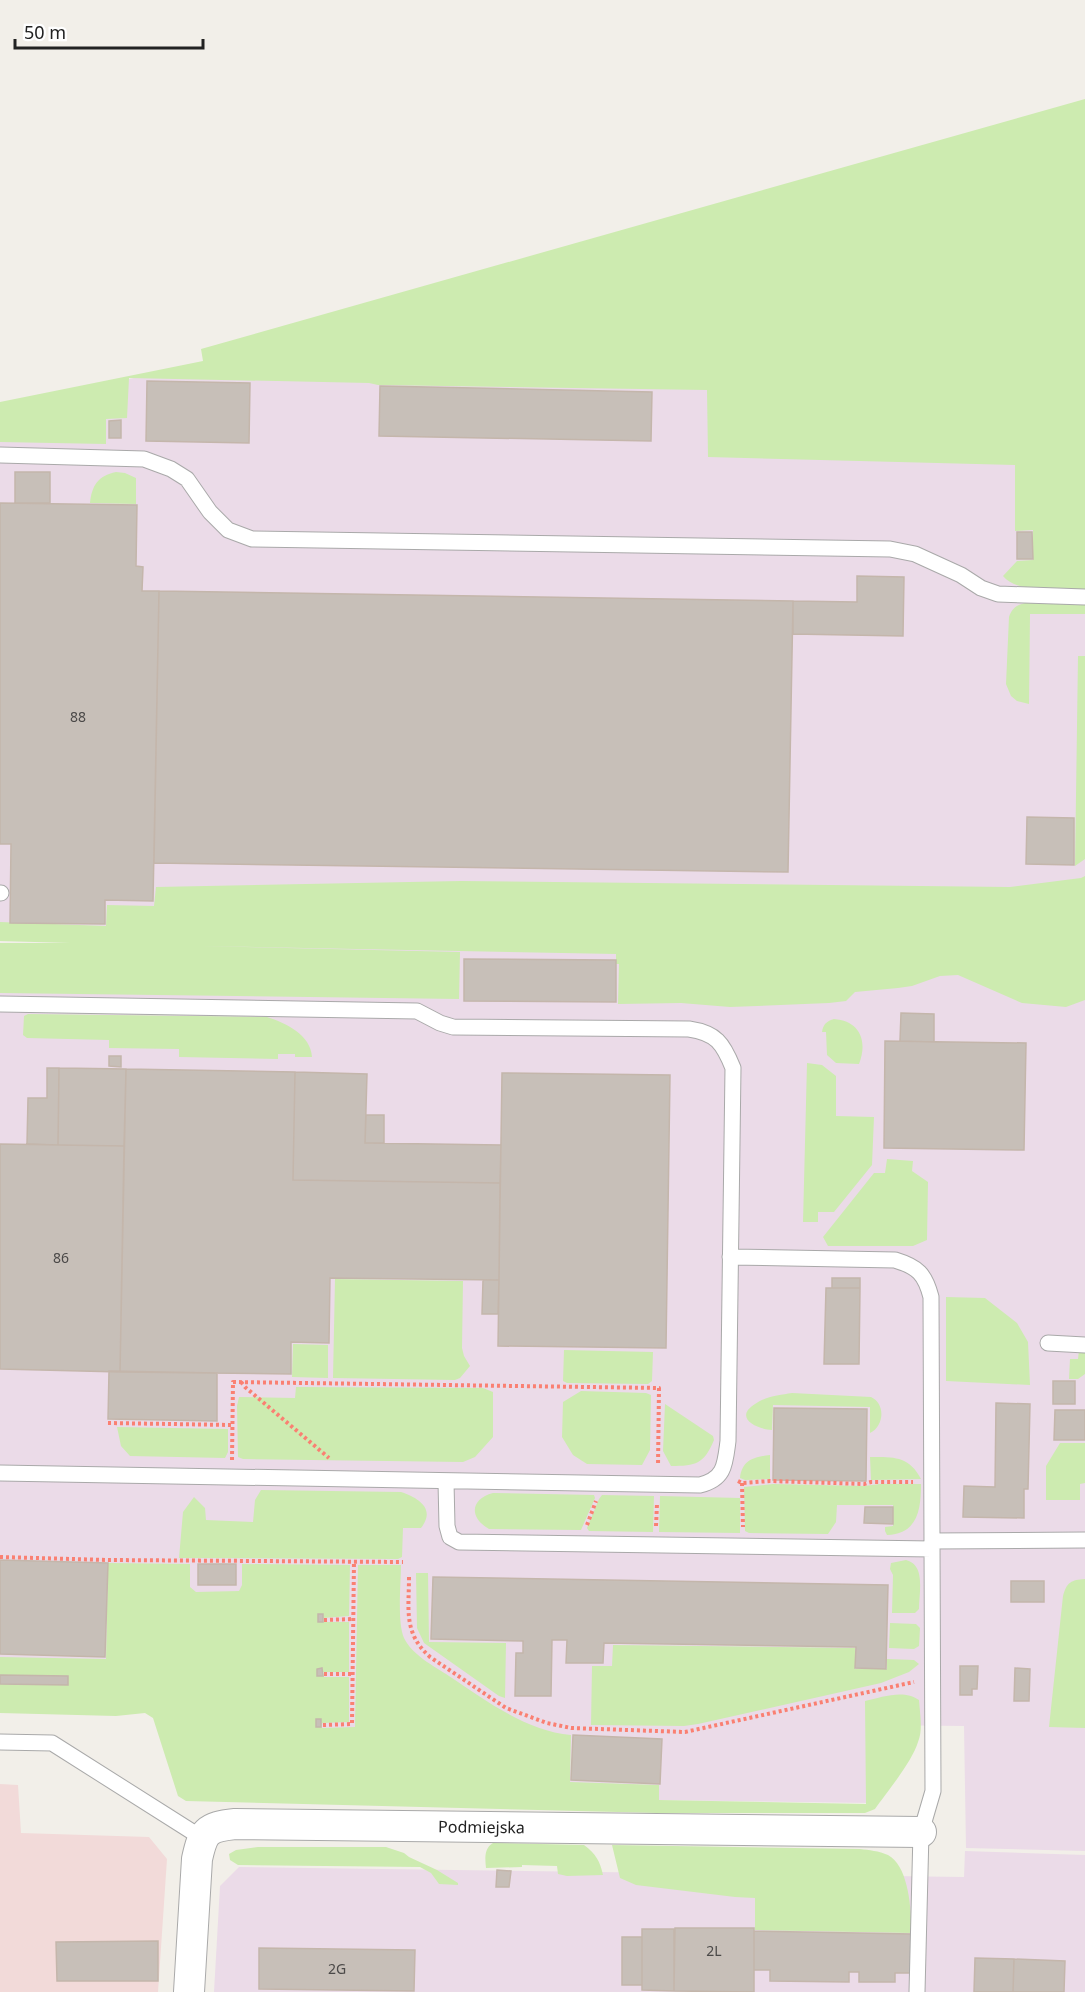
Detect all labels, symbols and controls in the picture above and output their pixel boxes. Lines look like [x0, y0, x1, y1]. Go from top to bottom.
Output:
scale bar [15, 12, 202, 50]
text: 50 m [24, 20, 66, 44]
house number: 88 [70, 707, 86, 726]
house number: 86 [53, 1248, 69, 1267]
street label: Podmiejska [438, 1815, 525, 1838]
house number: 2L [706, 1941, 722, 1960]
house number: 2G [328, 1959, 346, 1978]

